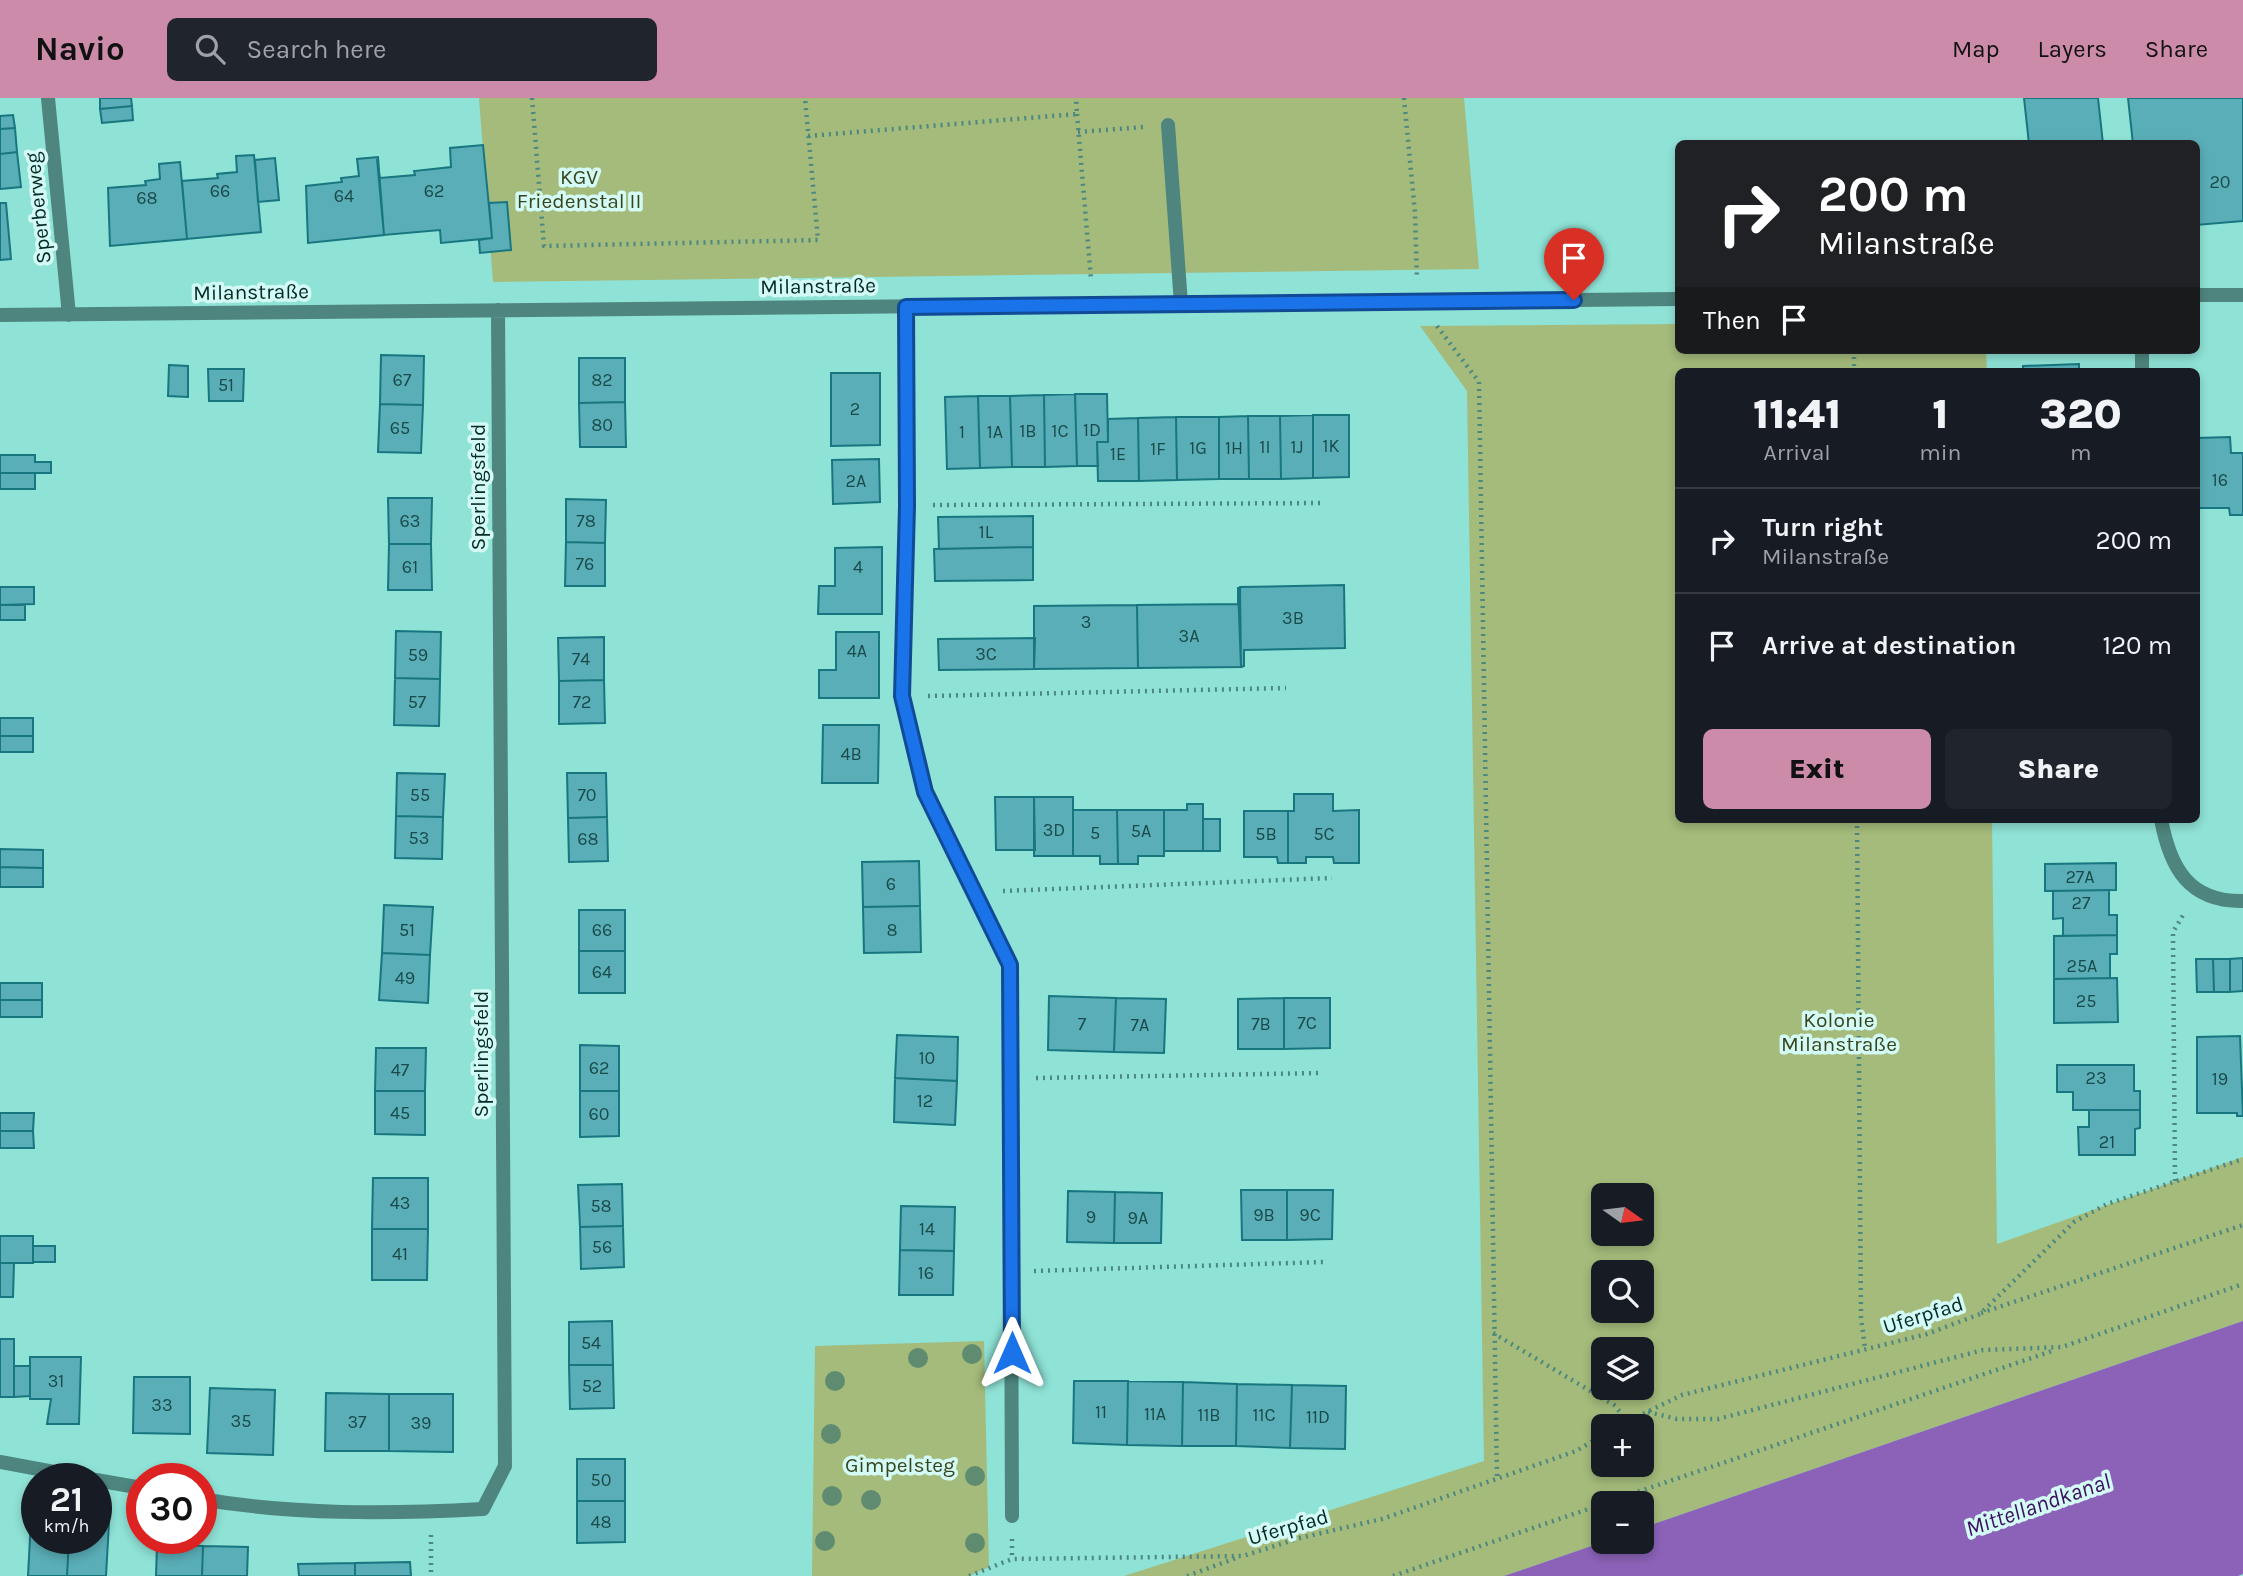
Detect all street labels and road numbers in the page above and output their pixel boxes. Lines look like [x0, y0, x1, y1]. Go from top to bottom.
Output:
street label: Sperberweg [20, 151, 56, 265]
street label: Milanstraße [760, 273, 876, 299]
street label: Milanstraße [193, 279, 309, 305]
street label: Sperlingsfeld [466, 424, 490, 550]
street label: Sperlingsfeld [469, 991, 493, 1117]
street label: Uferpfad [1880, 1291, 1966, 1339]
street label: Uferpfad [1245, 1504, 1331, 1550]

